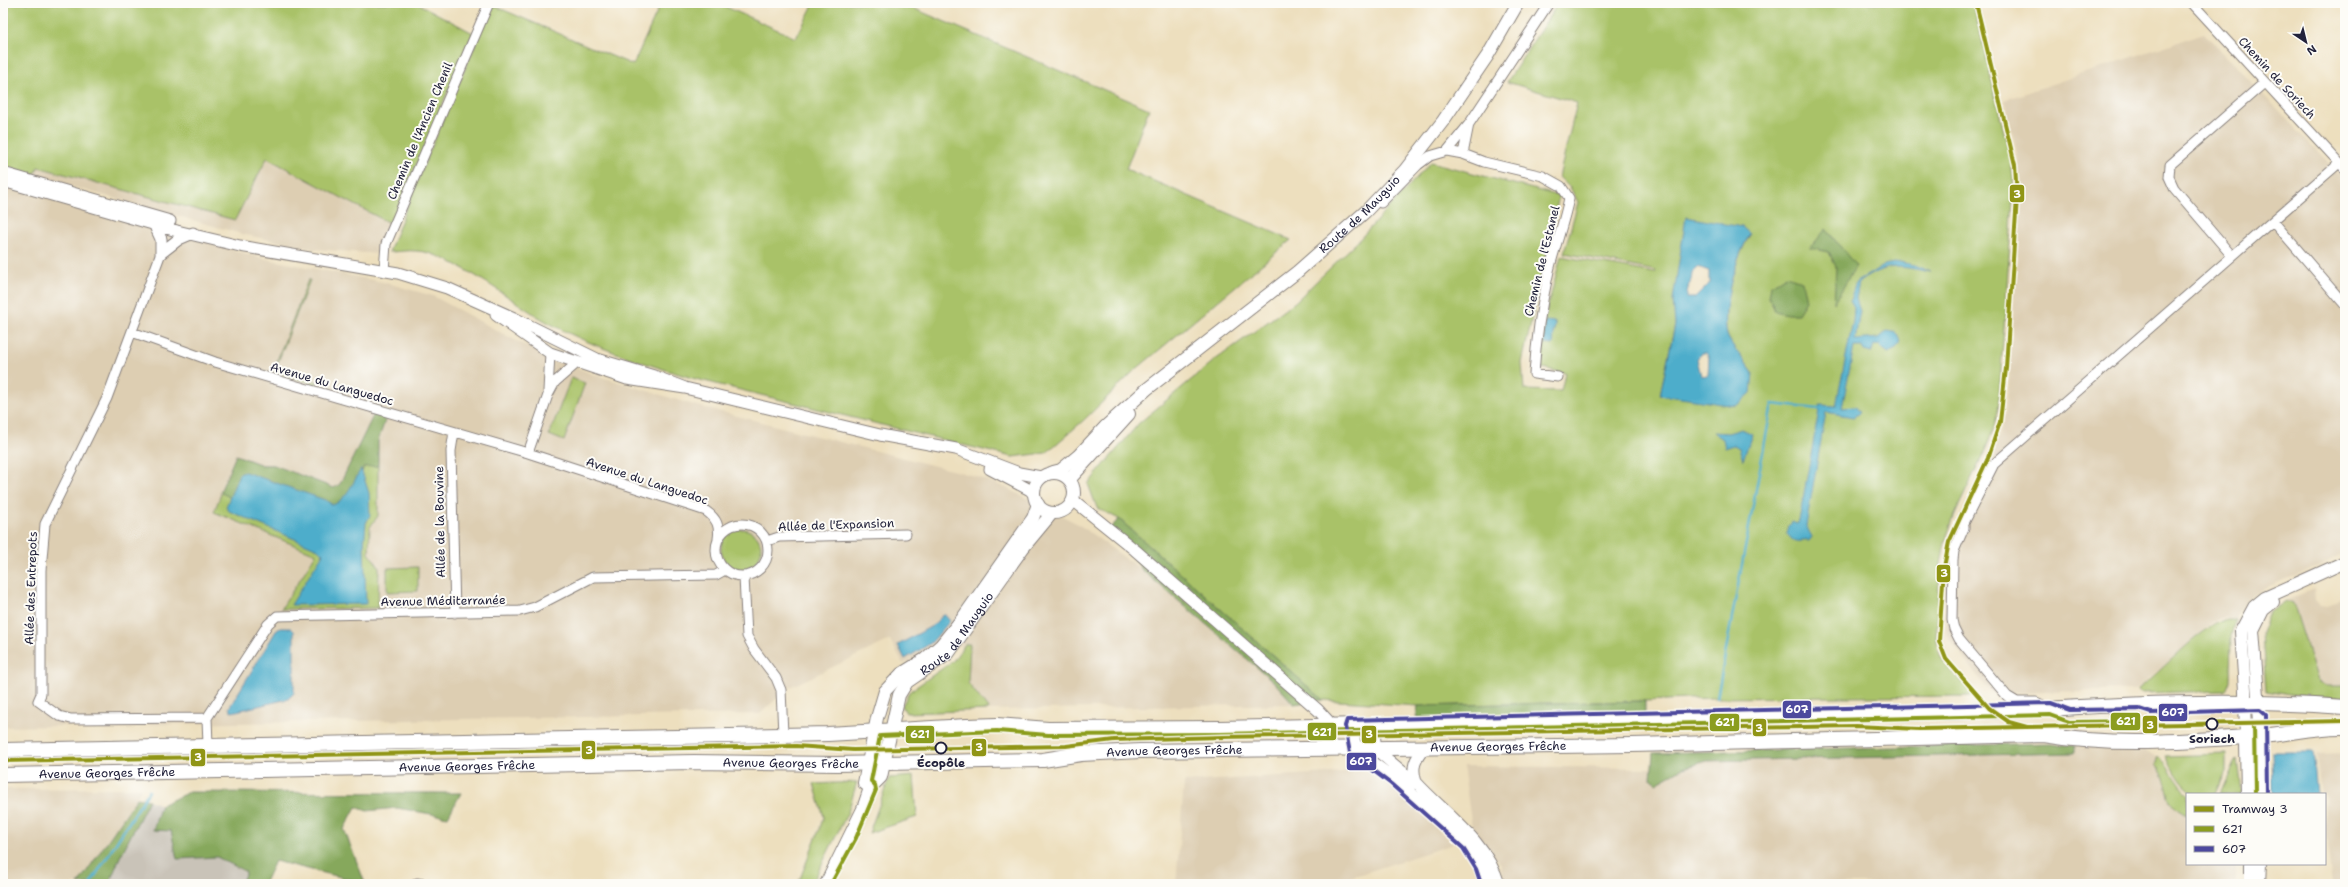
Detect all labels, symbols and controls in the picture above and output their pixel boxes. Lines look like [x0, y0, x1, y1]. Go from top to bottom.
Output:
north arrow [2286, 22, 2326, 62]
street label: Chemin de Soriech [2235, 34, 2319, 122]
text: N [2303, 41, 2319, 59]
street label: Chemin de l'Ancien Chenil [384, 59, 456, 202]
street label: Route de Mauguio [1316, 172, 1404, 257]
line badge: 3 [2009, 184, 2025, 203]
text: 3 [2013, 187, 2021, 202]
street label: Chemin de l'Estanel [1521, 204, 1564, 318]
street label: Avenue du Languedoc [269, 359, 395, 409]
street label: Avenue du Languedoc [584, 454, 710, 508]
street label: Allée de la Bouvine [431, 466, 449, 578]
street label: Allée de l'Expansion [778, 515, 894, 535]
street label: Allée des Entrepots [21, 531, 41, 645]
line badge: 3 [1936, 564, 1951, 583]
text: 3 [1940, 566, 1948, 581]
street label: Route de Mauguio [917, 589, 997, 679]
street label: Avenue Méditerranée [380, 592, 506, 610]
line badge: 607 [1782, 700, 1812, 719]
text: 607 [1786, 702, 1809, 717]
line badge: 607 [2158, 703, 2188, 722]
text: 607 [2162, 705, 2185, 720]
line badge: 621 [2110, 712, 2141, 731]
line badge: 621 [1709, 713, 1740, 732]
text: 621 [2116, 714, 2136, 729]
text: 621 [1715, 715, 1735, 730]
line badge: 3 [2142, 715, 2158, 734]
marker: Soriech [2205, 717, 2219, 731]
line badge: 3 [1752, 718, 1767, 737]
text: 3 [2146, 718, 2154, 733]
text: 3 [1755, 721, 1763, 736]
line badge: 621 [1307, 722, 1337, 741]
line badge: 621 [905, 725, 935, 744]
text: 621 [1312, 725, 1332, 740]
line badge: 3 [1361, 725, 1377, 744]
text: 621 [910, 727, 930, 742]
text: 3 [1365, 727, 1373, 742]
place label: Soriech [2189, 731, 2235, 747]
line badge: 3 [971, 738, 987, 757]
street label: Avenue Georges Frêche [1430, 738, 1567, 755]
line badge: 3 [581, 740, 596, 760]
text: 3 [975, 740, 983, 755]
marker: Écopôle [934, 741, 948, 755]
street label: Avenue Georges Frêche [1106, 742, 1243, 761]
text: 3 [585, 743, 593, 758]
line badge: 3 [190, 748, 206, 767]
text: 3 [194, 750, 202, 765]
line badge: 607 [1346, 752, 1377, 771]
street label: Avenue Georges Frêche [723, 754, 859, 772]
text: 607 [1350, 754, 1373, 769]
place label: Écopôle [917, 755, 965, 771]
street label: Avenue Georges Frêche [399, 757, 535, 776]
street label: Avenue Georges Frêche [39, 764, 176, 782]
legend [2186, 793, 2326, 865]
text: Tramway 3 [2222, 801, 2288, 817]
text: 621 [2222, 821, 2242, 837]
text: 607 [2222, 841, 2246, 857]

